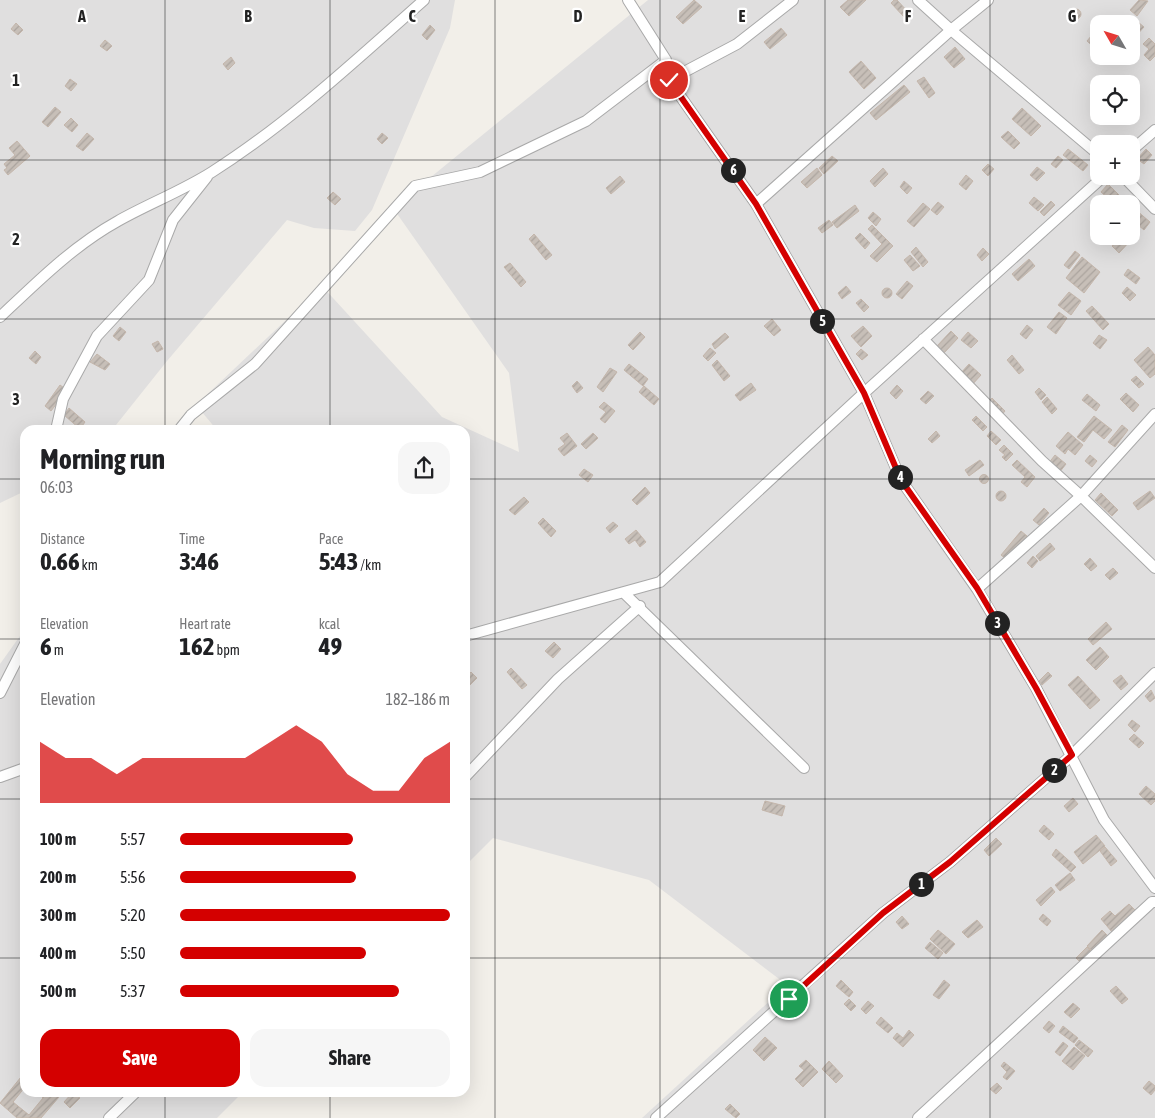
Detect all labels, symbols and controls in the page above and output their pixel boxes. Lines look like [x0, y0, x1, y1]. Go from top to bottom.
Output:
text: A [77, 7, 86, 25]
text: B [244, 7, 252, 25]
text: C [408, 7, 416, 25]
text: D [574, 7, 583, 25]
text: E [739, 7, 746, 25]
text: F [905, 7, 912, 25]
text: G [1068, 7, 1077, 25]
north arrow [1090, 15, 1140, 65]
map controls [1090, 15, 1140, 245]
pin [648, 59, 690, 101]
icon: check [655, 66, 683, 94]
text: 1 [12, 71, 20, 89]
button: locate [1090, 75, 1140, 125]
button: + [1090, 135, 1140, 185]
pin: 6 [720, 158, 746, 182]
text: 6 [730, 162, 737, 178]
button: − [1090, 195, 1140, 245]
text: 2 [12, 230, 20, 248]
pin: 5 [810, 308, 834, 334]
text: 5 [819, 313, 826, 329]
text: 3 [12, 390, 20, 408]
button: share [398, 442, 450, 494]
text: Morning run [40, 443, 165, 475]
pin: 4 [888, 464, 912, 490]
text: 4 [897, 469, 904, 485]
text: 06:03 [40, 478, 73, 496]
text: Distance [40, 531, 85, 547]
text: Time [179, 531, 205, 547]
text: Pace [319, 531, 343, 547]
text: 0.66 [40, 547, 80, 575]
text: 3:46 [179, 547, 219, 575]
text: 5:43 [319, 547, 358, 575]
text: km [80, 557, 98, 573]
text: /km [358, 557, 381, 573]
pin: 3 [984, 610, 1010, 636]
text: 3 [994, 615, 1001, 631]
text: Elevation [40, 616, 89, 632]
text: Heart rate [179, 616, 231, 632]
text: kcal [319, 616, 340, 632]
text: 6 [40, 632, 52, 660]
text: 162 [179, 632, 215, 660]
text: 49 [319, 632, 342, 660]
text: m [52, 642, 64, 658]
text: bpm [215, 642, 240, 658]
text: Elevation [40, 690, 95, 708]
text: 182–186 m [386, 690, 450, 708]
pin: 2 [1042, 758, 1066, 782]
text: 2 [1051, 762, 1058, 778]
text: 100 m [40, 830, 76, 848]
text: 5:57 [120, 830, 145, 848]
text: 200 m [40, 868, 76, 886]
text: 5:56 [120, 868, 145, 886]
pin: 1 [908, 872, 934, 896]
text: 1 [918, 876, 925, 892]
text: 300 m [40, 906, 76, 924]
text: 5:20 [120, 906, 145, 924]
text: 400 m [40, 944, 76, 962]
text: 5:50 [120, 944, 145, 962]
pin [768, 978, 810, 1020]
text: 500 m [40, 982, 76, 1000]
text: 5:37 [120, 982, 145, 1000]
icon: arrive [775, 985, 803, 1013]
button: Save [40, 1029, 240, 1087]
button: Share [250, 1029, 450, 1087]

